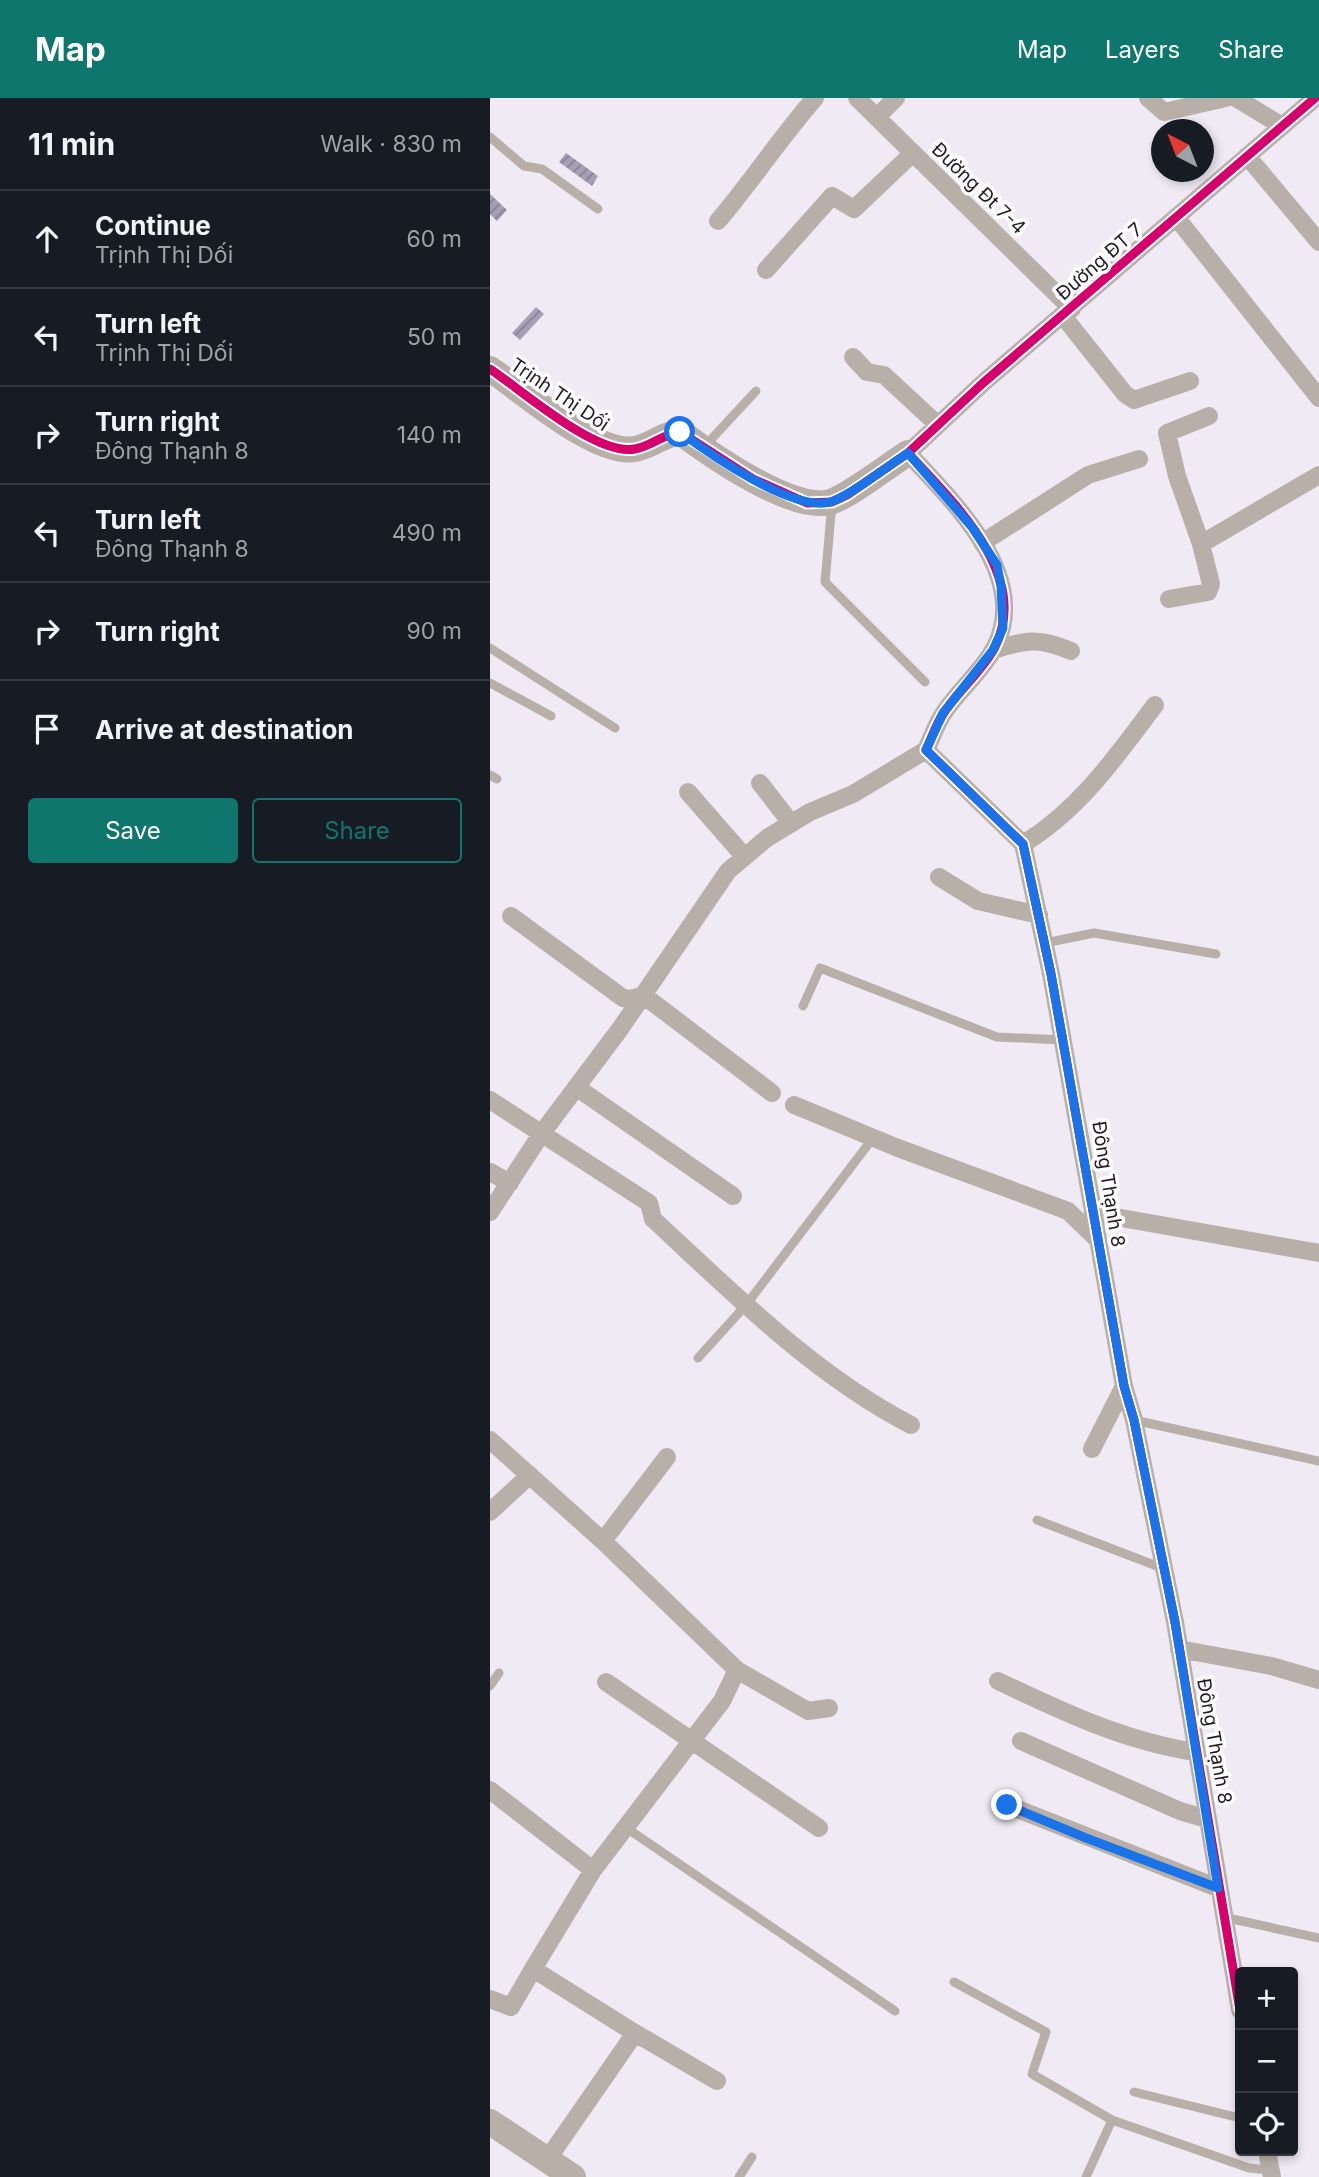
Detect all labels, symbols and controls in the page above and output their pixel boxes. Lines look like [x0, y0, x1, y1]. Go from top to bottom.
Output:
text: Map [35, 29, 106, 69]
text: Map [1017, 35, 1067, 64]
text: Layers [1105, 35, 1180, 64]
text: Share [1218, 35, 1284, 64]
north arrow [1151, 119, 1214, 182]
text: 11 min [28, 126, 115, 162]
text: Walk · 830 m [320, 130, 462, 158]
street label: Đường Đt 7-4 [927, 138, 1030, 239]
text: Continue [95, 210, 211, 241]
street label: Đường ĐT 7 [1052, 218, 1147, 305]
icon: ahead [28, 220, 66, 258]
text: 60 m [407, 225, 462, 253]
text: Trịnh Thị Dối [95, 241, 233, 269]
text: Turn left [95, 308, 201, 339]
icon: left [28, 318, 66, 356]
text: 50 m [407, 323, 462, 351]
text: Trịnh Thị Dối [95, 339, 233, 367]
street label: Trịnh Thị Dối [506, 353, 613, 436]
text: Turn right [95, 406, 220, 437]
icon: right [28, 416, 66, 454]
route start [664, 416, 695, 447]
text: 140 m [397, 421, 462, 449]
text: Đông Thạnh 8 [95, 437, 249, 465]
text: Turn left [95, 504, 201, 535]
icon: left [28, 514, 66, 552]
text: 490 m [392, 519, 462, 547]
text: Đông Thạnh 8 [95, 535, 249, 563]
icon: right [28, 612, 66, 650]
text: Turn right [95, 616, 220, 647]
text: 90 m [407, 617, 462, 645]
icon: arrive [28, 710, 66, 748]
text: Arrive at destination [95, 714, 354, 745]
button: Save [28, 798, 238, 863]
button: Share [252, 798, 462, 863]
street label: Đông Thạnh 8 [1087, 1120, 1130, 1249]
street label: Đông Thạnh 8 [1192, 1677, 1237, 1806]
route end [991, 1789, 1022, 1820]
map controls [1235, 1967, 1298, 2156]
button: + [1235, 1967, 1298, 2030]
button: − [1235, 2030, 1298, 2093]
button: locate [1235, 2093, 1298, 2156]

